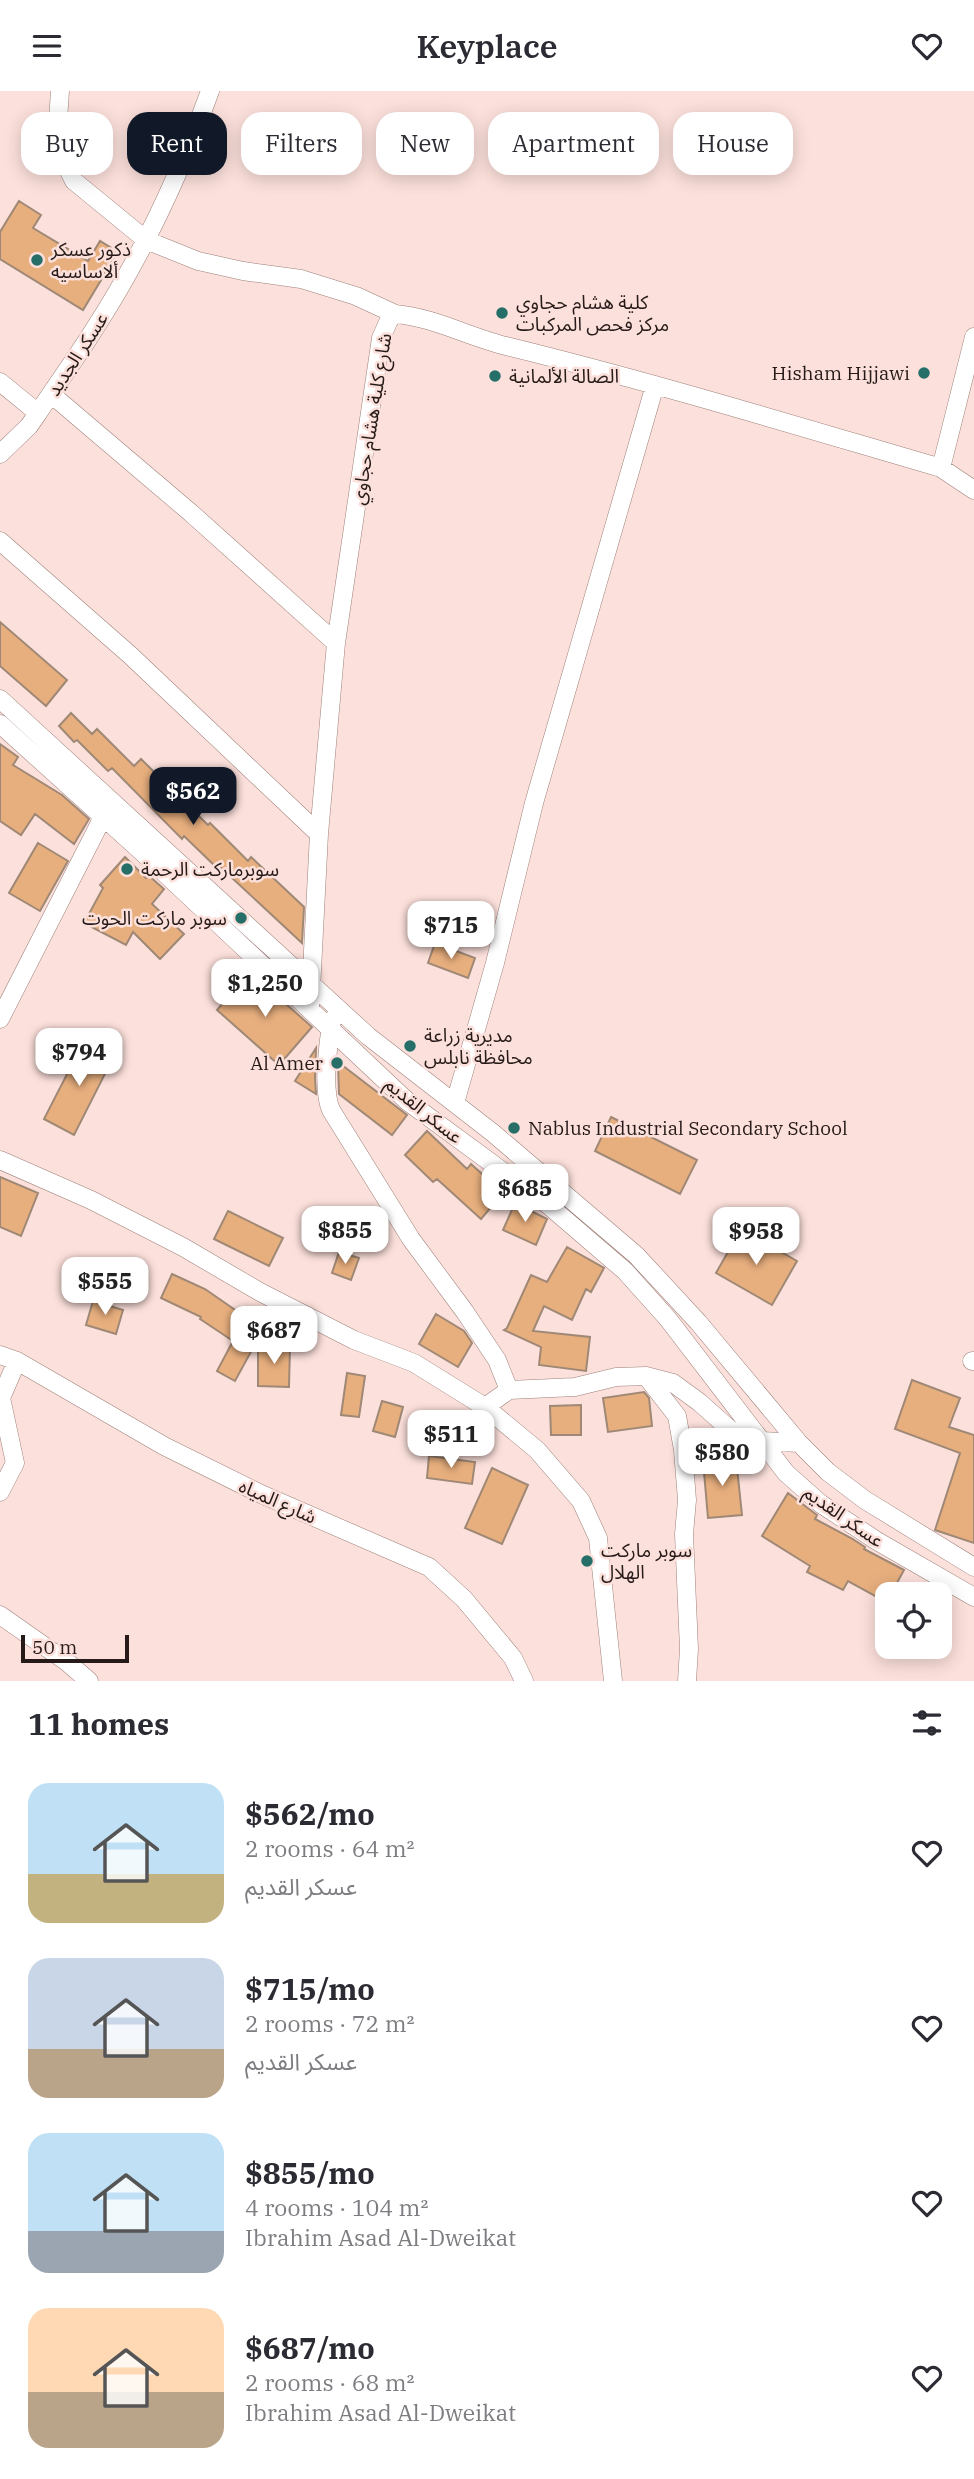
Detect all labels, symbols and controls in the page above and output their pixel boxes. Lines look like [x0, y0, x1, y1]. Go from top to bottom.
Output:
text: Keyplace [417, 25, 557, 67]
icon: menu [28, 27, 66, 65]
icon: heart [908, 27, 946, 65]
chip: Buy [21, 112, 113, 175]
chip: Rent [127, 112, 227, 175]
chip: Filters [241, 112, 362, 175]
chip: New [376, 112, 474, 175]
chip: Apartment [488, 112, 659, 175]
chip: House [673, 112, 793, 175]
place label: ذكور عسكر ألاساسيه [50, 237, 131, 283]
marker: ذكور عسكر ألاساسيه [29, 252, 45, 268]
place label: كلية هشام حجاوي مركز فحص المركبات [516, 290, 669, 336]
marker: كلية هشام حجاوي مركز فحص المركبات [494, 305, 510, 321]
street label: عسكر الجديد [41, 308, 113, 400]
street label: شارع كلية هشام حجاوي [346, 331, 400, 507]
place label: Hisham Hijjawi [772, 361, 910, 385]
place label: الصالة الألمانية [509, 364, 619, 388]
marker: Hisham Hijjawi [916, 365, 932, 381]
marker: الصالة الألمانية [487, 368, 503, 384]
pin: $562 [152, 767, 234, 827]
text: $562 [165, 775, 221, 805]
place label: سوبرماركت الرحمة [141, 857, 279, 881]
marker: سوبرماركت الرحمة [119, 861, 135, 877]
pin: $715 [410, 901, 492, 961]
place label: سوبر ماركت الحوت [82, 906, 227, 930]
text: $715 [423, 909, 479, 939]
marker: سوبر ماركت الحوت [233, 910, 249, 926]
pin: $1,250 [208, 960, 322, 1019]
text: $1,250 [227, 967, 303, 997]
place label: مديرية زراعة محافظة نابلس [424, 1023, 533, 1069]
pin: $794 [38, 1028, 120, 1088]
text: $794 [51, 1036, 107, 1066]
marker: مديرية زراعة محافظة نابلس [402, 1038, 418, 1054]
place label: Al Amer [250, 1051, 324, 1075]
marker: Al Amer [329, 1055, 345, 1071]
street label: عسكر القديم [379, 1072, 468, 1151]
place label: Nablus Industrial Secondary School [528, 1116, 848, 1140]
marker: Nablus Industrial Secondary School [506, 1120, 522, 1136]
pin: $685 [484, 1165, 566, 1224]
text: $685 [497, 1172, 553, 1202]
pin: $855 [304, 1207, 386, 1266]
pin: $958 [715, 1207, 797, 1267]
text: $855 [317, 1214, 373, 1244]
text: $958 [728, 1215, 784, 1245]
pin: $555 [64, 1257, 146, 1317]
text: $555 [77, 1265, 133, 1295]
pin: $687 [233, 1307, 315, 1366]
text: $687 [246, 1314, 302, 1344]
pin: $511 [410, 1411, 492, 1470]
text: $511 [423, 1418, 479, 1448]
pin: $580 [681, 1429, 763, 1488]
text: $580 [694, 1436, 750, 1466]
street label: شارع المياه [235, 1473, 320, 1531]
street label: عسكر القديم [797, 1480, 889, 1555]
place label: سوبر ماركت الهلال [601, 1538, 692, 1584]
marker: سوبر ماركت الهلال [579, 1553, 595, 1569]
map controls [875, 1582, 952, 1659]
button: locate [875, 1582, 952, 1659]
scale bar [21, 1632, 130, 1664]
text: 50 m [32, 1635, 77, 1659]
text: 11 homes [28, 1704, 169, 1743]
icon: filters [908, 1704, 946, 1742]
text: $562/mo [245, 1794, 375, 1833]
icon: home [84, 1811, 168, 1895]
text: 2 rooms · 64 m² [245, 1833, 415, 1863]
icon: heart [908, 1834, 946, 1872]
text: عسكر القديم [245, 1871, 357, 1901]
text: $715/mo [245, 1969, 375, 2008]
icon: home [84, 1986, 168, 2070]
text: 2 rooms · 72 m² [245, 2008, 415, 2038]
icon: heart [908, 2009, 946, 2047]
text: عسكر القديم [245, 2046, 357, 2076]
text: $855/mo [245, 2153, 375, 2192]
icon: home [84, 2161, 168, 2245]
icon: heart [908, 2184, 946, 2222]
text: 4 rooms · 104 m² [245, 2192, 428, 2222]
text: Ibrahim Asad Al-Dweikat [245, 2222, 516, 2252]
text: $687/mo [245, 2328, 375, 2367]
icon: home [84, 2336, 168, 2420]
icon: heart [908, 2359, 946, 2397]
text: 2 rooms · 68 m² [245, 2367, 415, 2397]
text: Ibrahim Asad Al-Dweikat [245, 2397, 516, 2427]

